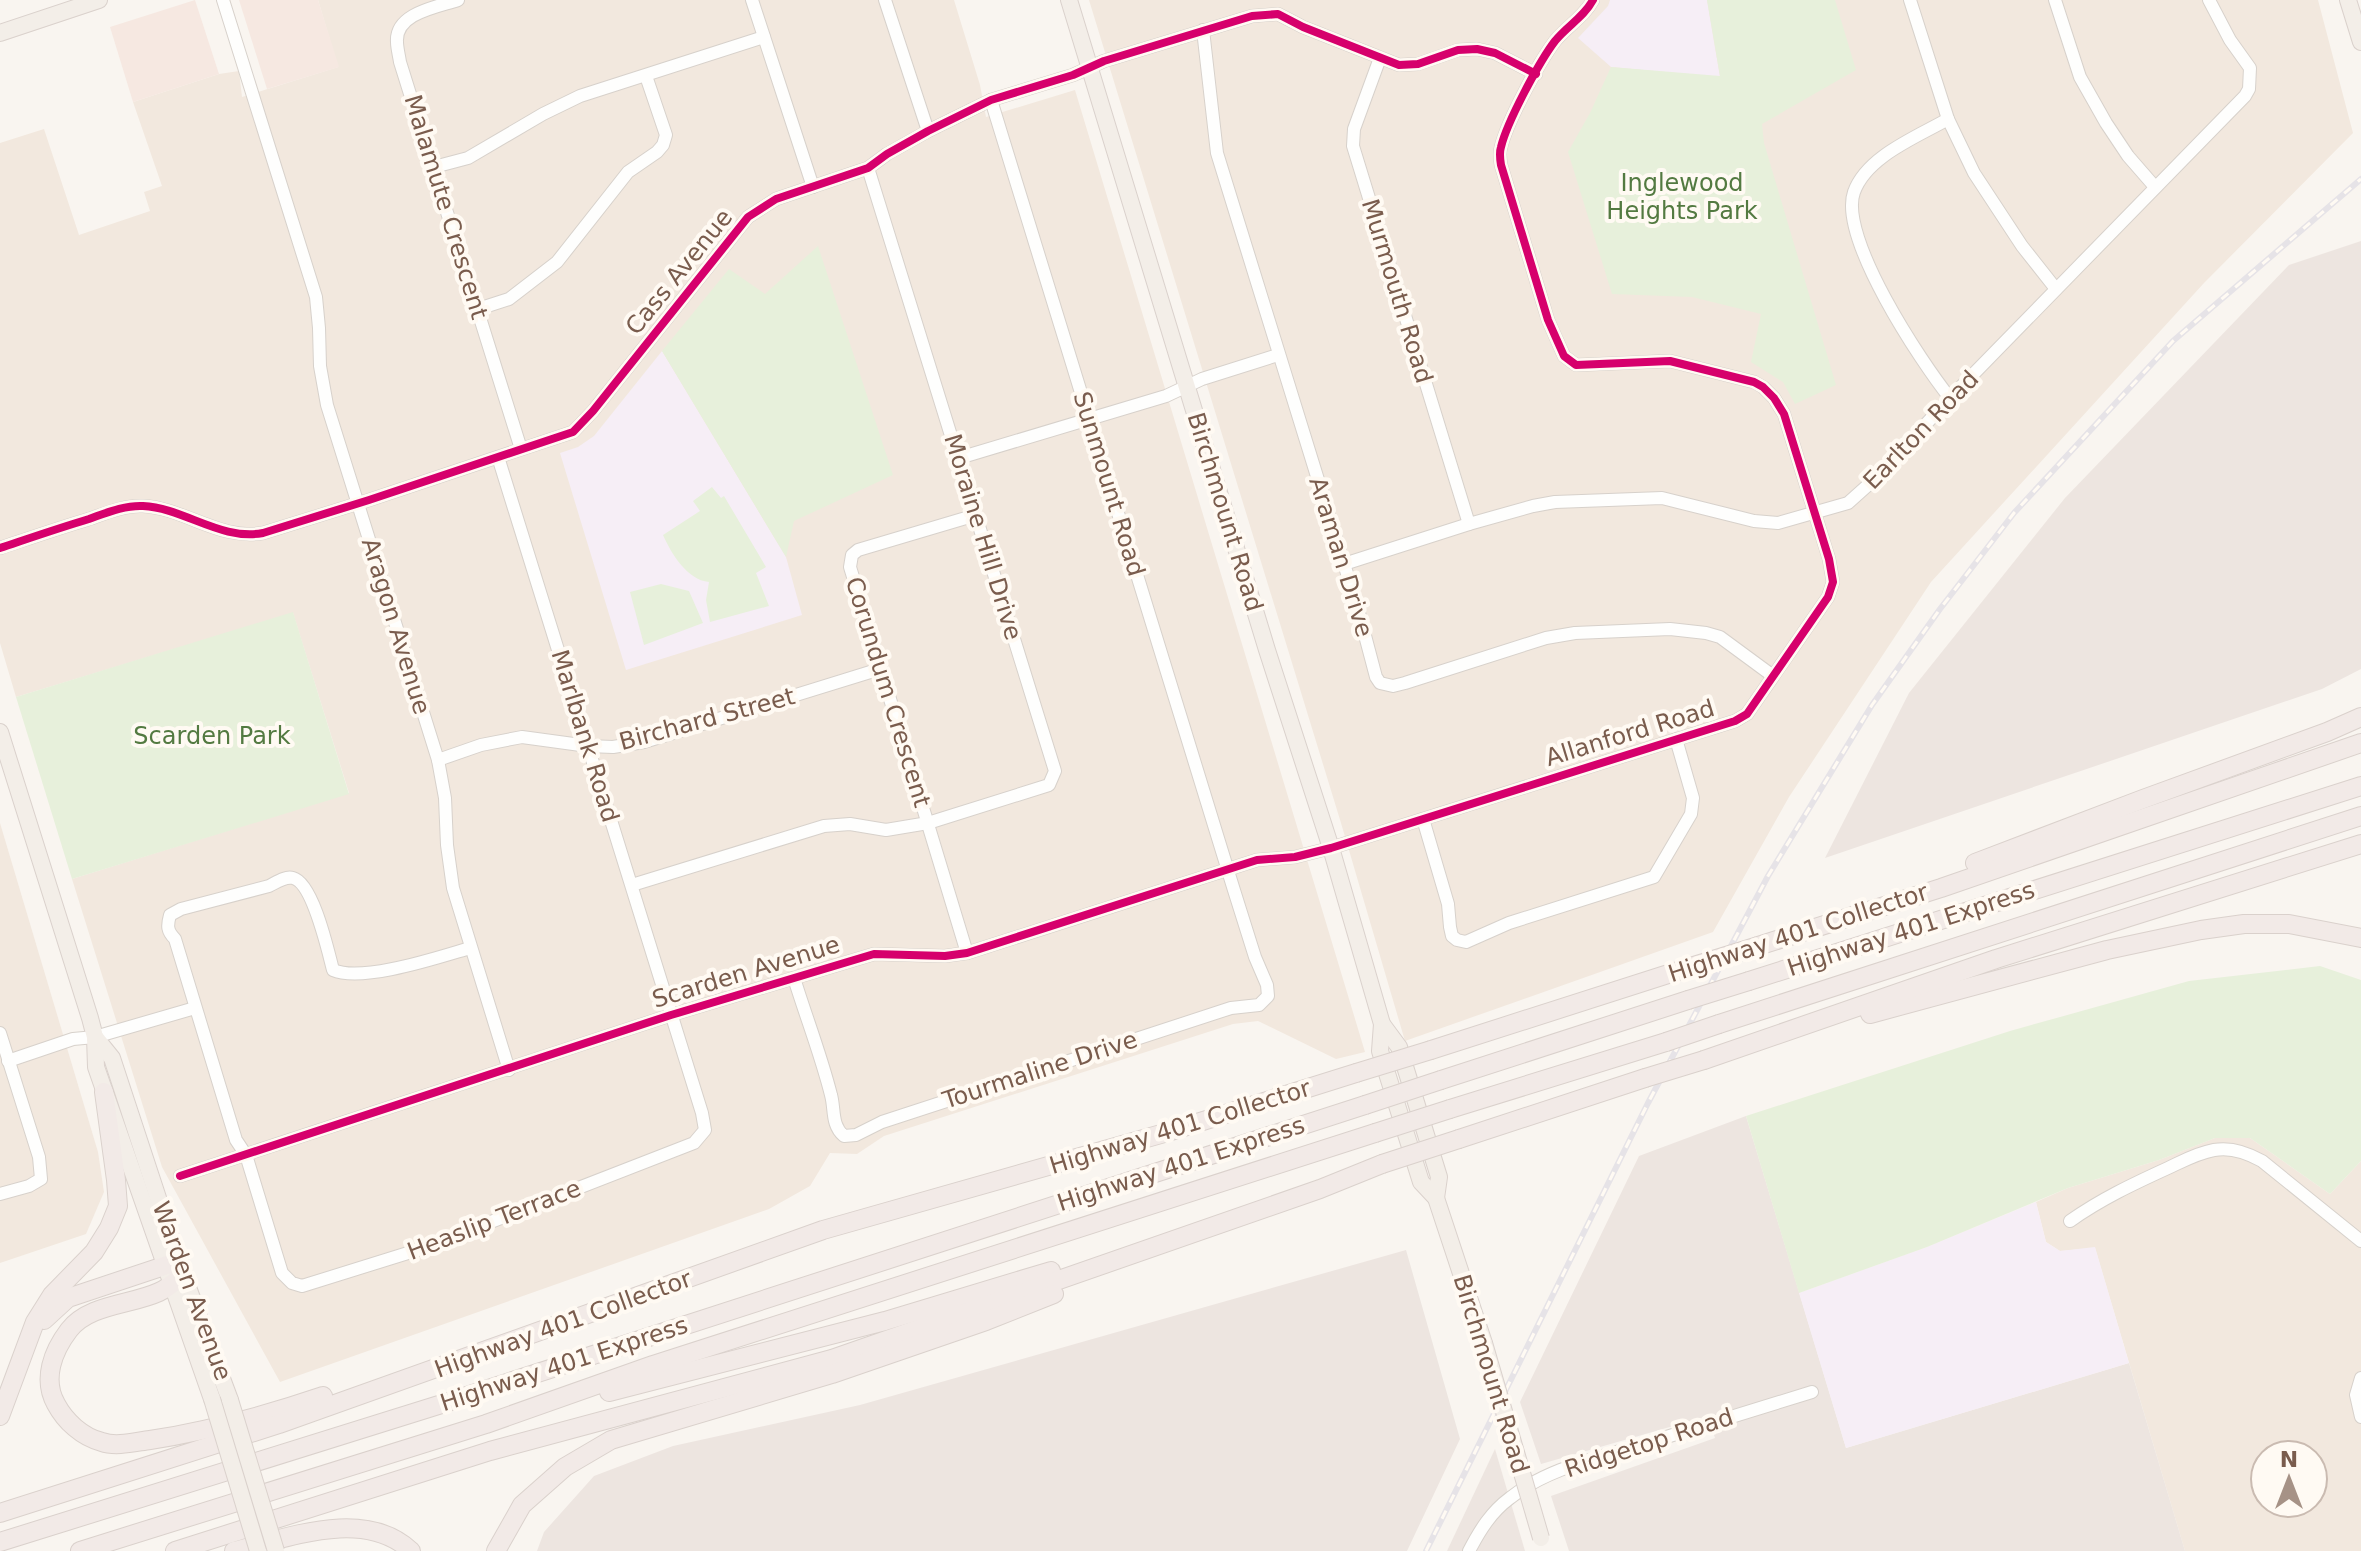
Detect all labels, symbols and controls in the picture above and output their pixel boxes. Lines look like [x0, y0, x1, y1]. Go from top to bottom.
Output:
street label: Malamute Crescent [399, 91, 493, 323]
park label: Inglewood Heights Park [1606, 169, 1758, 225]
street label: Murmouth Road [1356, 196, 1438, 386]
street label: Cass Avenue [620, 204, 738, 340]
street label: Earlton Road [1858, 365, 1984, 495]
street label: Sunmount Road [1068, 388, 1150, 580]
street label: Birchmount Road [1181, 409, 1269, 615]
street label: Moraine Hill Drive [938, 431, 1028, 643]
street label: Araman Drive [1303, 474, 1379, 640]
street label: Aragon Avenue [356, 534, 436, 718]
street label: Corundum Crescent [840, 574, 936, 810]
street label: Marlbank Road [545, 646, 625, 826]
street label: Birchard Street [616, 682, 798, 756]
street label: Allanford Road [1542, 694, 1718, 772]
park label: Scarden Park [133, 722, 291, 750]
street label: Highway 401 Express [1784, 876, 2038, 982]
street label: Highway 401 Collector [1665, 878, 1932, 988]
street label: Scarden Avenue [649, 930, 843, 1014]
street label: Tourmaline Drive [938, 1025, 1141, 1115]
street label: Highway 401 Collector [1046, 1074, 1314, 1180]
street label: Highway 401 Express [1054, 1111, 1308, 1217]
street label: Heaslip Terrace [403, 1174, 585, 1266]
street label: Warden Avenue [147, 1198, 237, 1384]
street label: Highway 401 Collector [431, 1264, 695, 1384]
street label: Birchmount Road [1447, 1271, 1535, 1477]
street label: Highway 401 Express [437, 1311, 691, 1417]
street label: Ridgetop Road [1561, 1403, 1737, 1483]
north arrow [2249, 1439, 2329, 1519]
text: N [2280, 1447, 2298, 1472]

